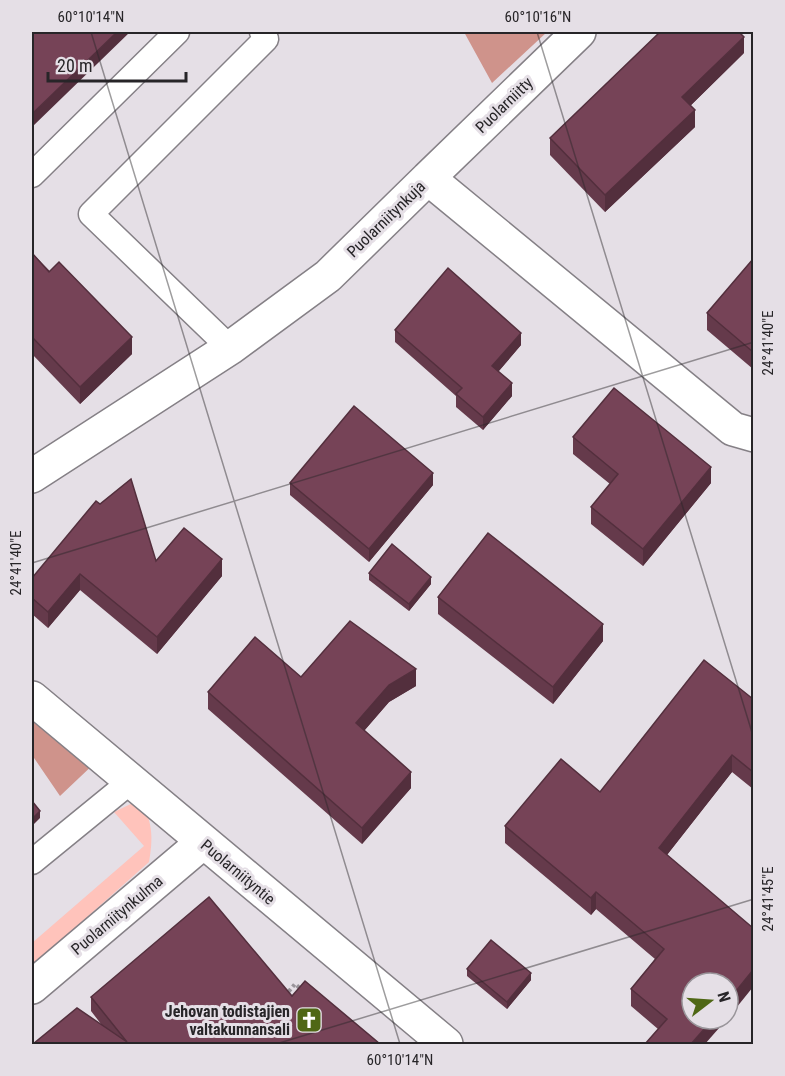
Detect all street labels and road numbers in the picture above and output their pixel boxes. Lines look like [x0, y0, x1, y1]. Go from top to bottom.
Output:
street label: Puolarniitty [471, 73, 537, 137]
street label: Puolarniitynkuja [343, 177, 429, 261]
street label: Puolarniityntie [197, 835, 279, 909]
street label: Puolarniitynkulma [67, 871, 167, 959]

